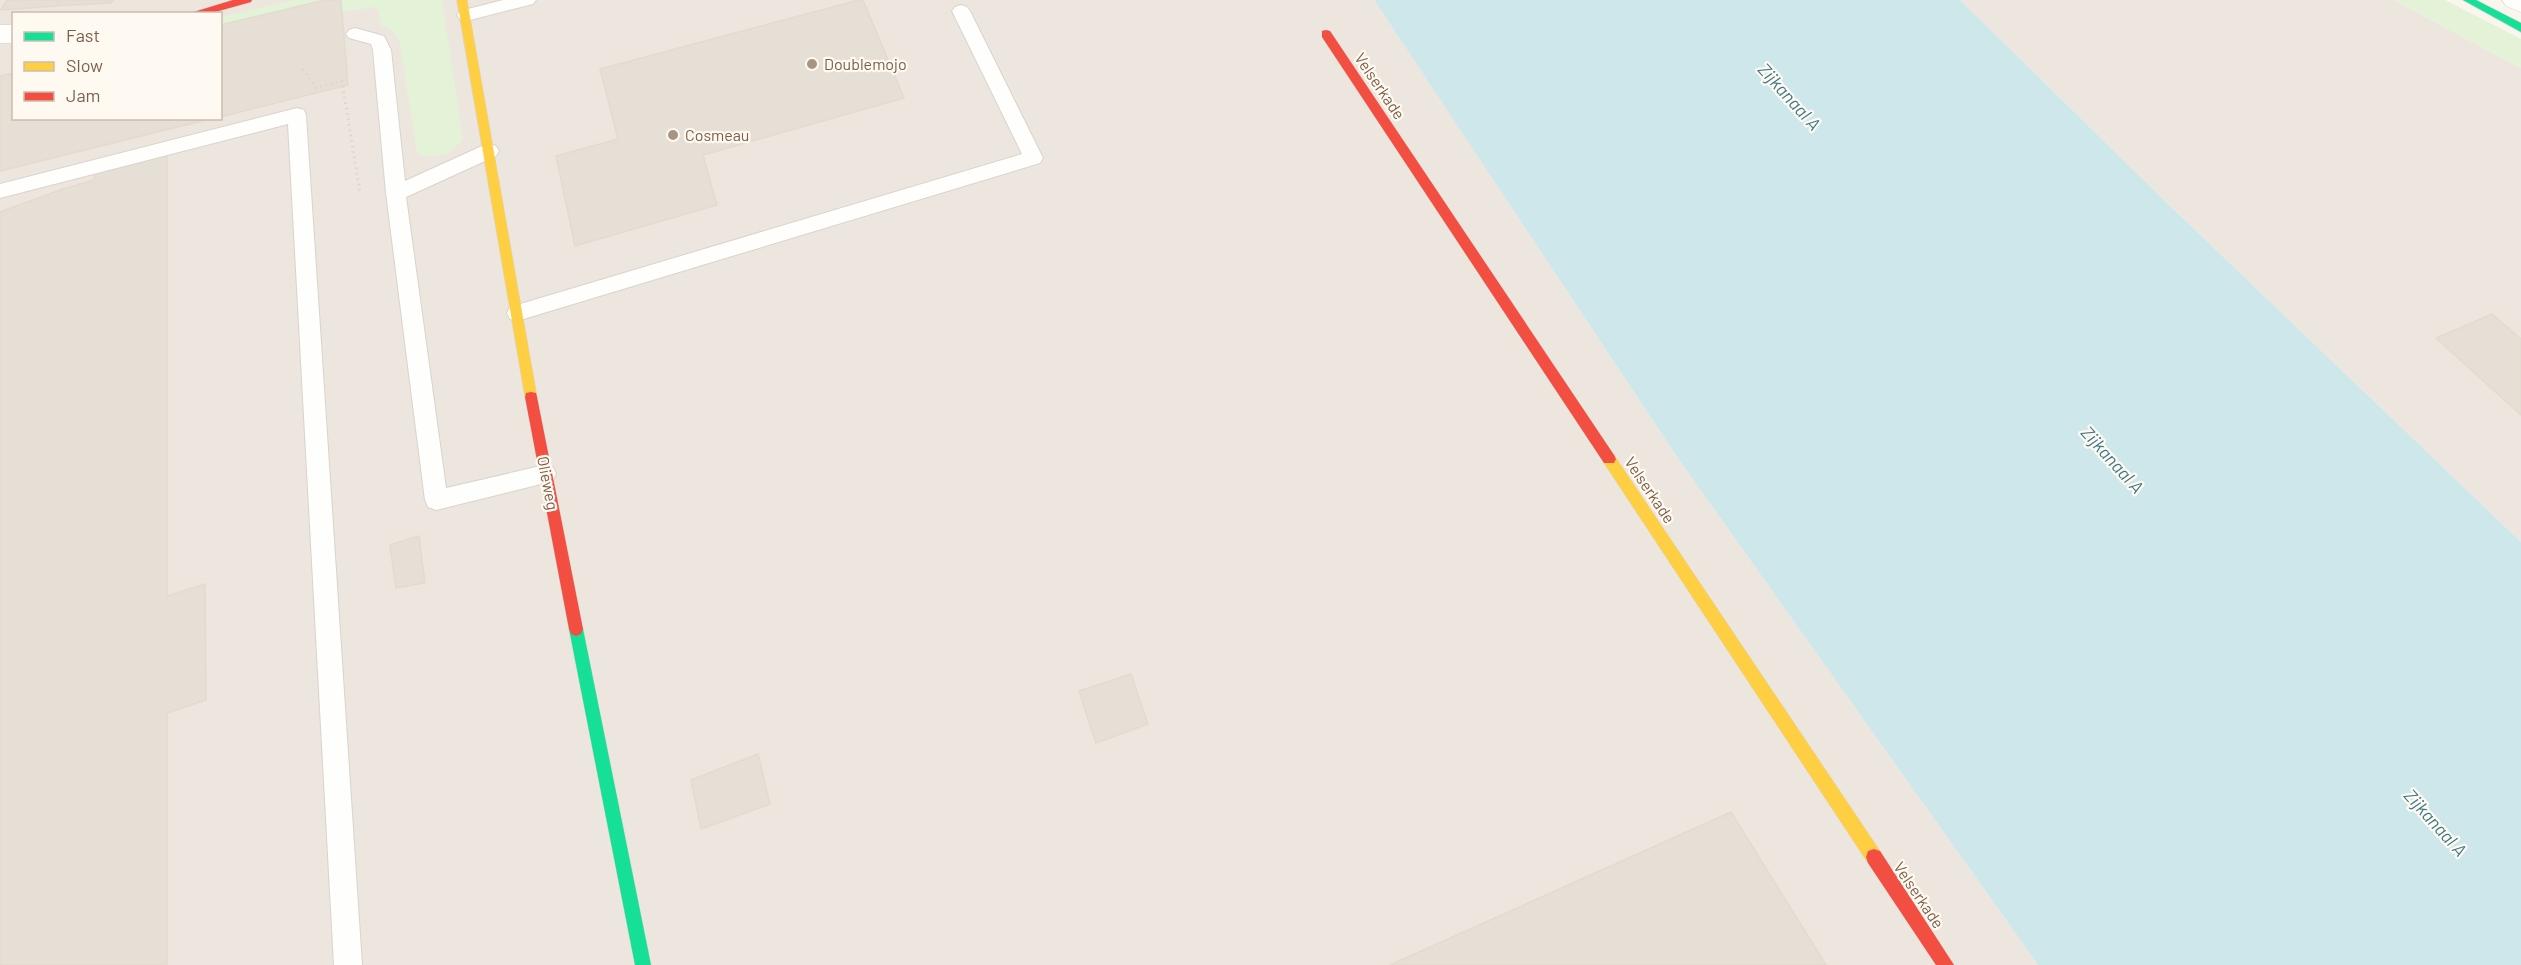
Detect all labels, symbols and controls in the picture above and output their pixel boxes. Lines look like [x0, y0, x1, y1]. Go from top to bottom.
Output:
legend [12, 12, 222, 120]
text: Fast [66, 24, 100, 46]
street label: Velserkade [1351, 49, 1410, 123]
text: Slow [66, 54, 103, 76]
place label: Doublemojo [824, 54, 907, 73]
marker: Doublemojo [805, 57, 819, 71]
water label: Zijkanaal A [1754, 58, 1826, 134]
text: Jam [66, 84, 100, 106]
place label: Cosmeau [685, 125, 749, 144]
marker: Cosmeau [666, 128, 680, 142]
water label: Zijkanaal A [2077, 421, 2149, 497]
street label: Velserkade [1621, 453, 1680, 527]
street label: Olieweg [534, 454, 563, 511]
water label: Zijkanaal A [2400, 784, 2472, 860]
street label: Velserkade [1890, 858, 1949, 932]

